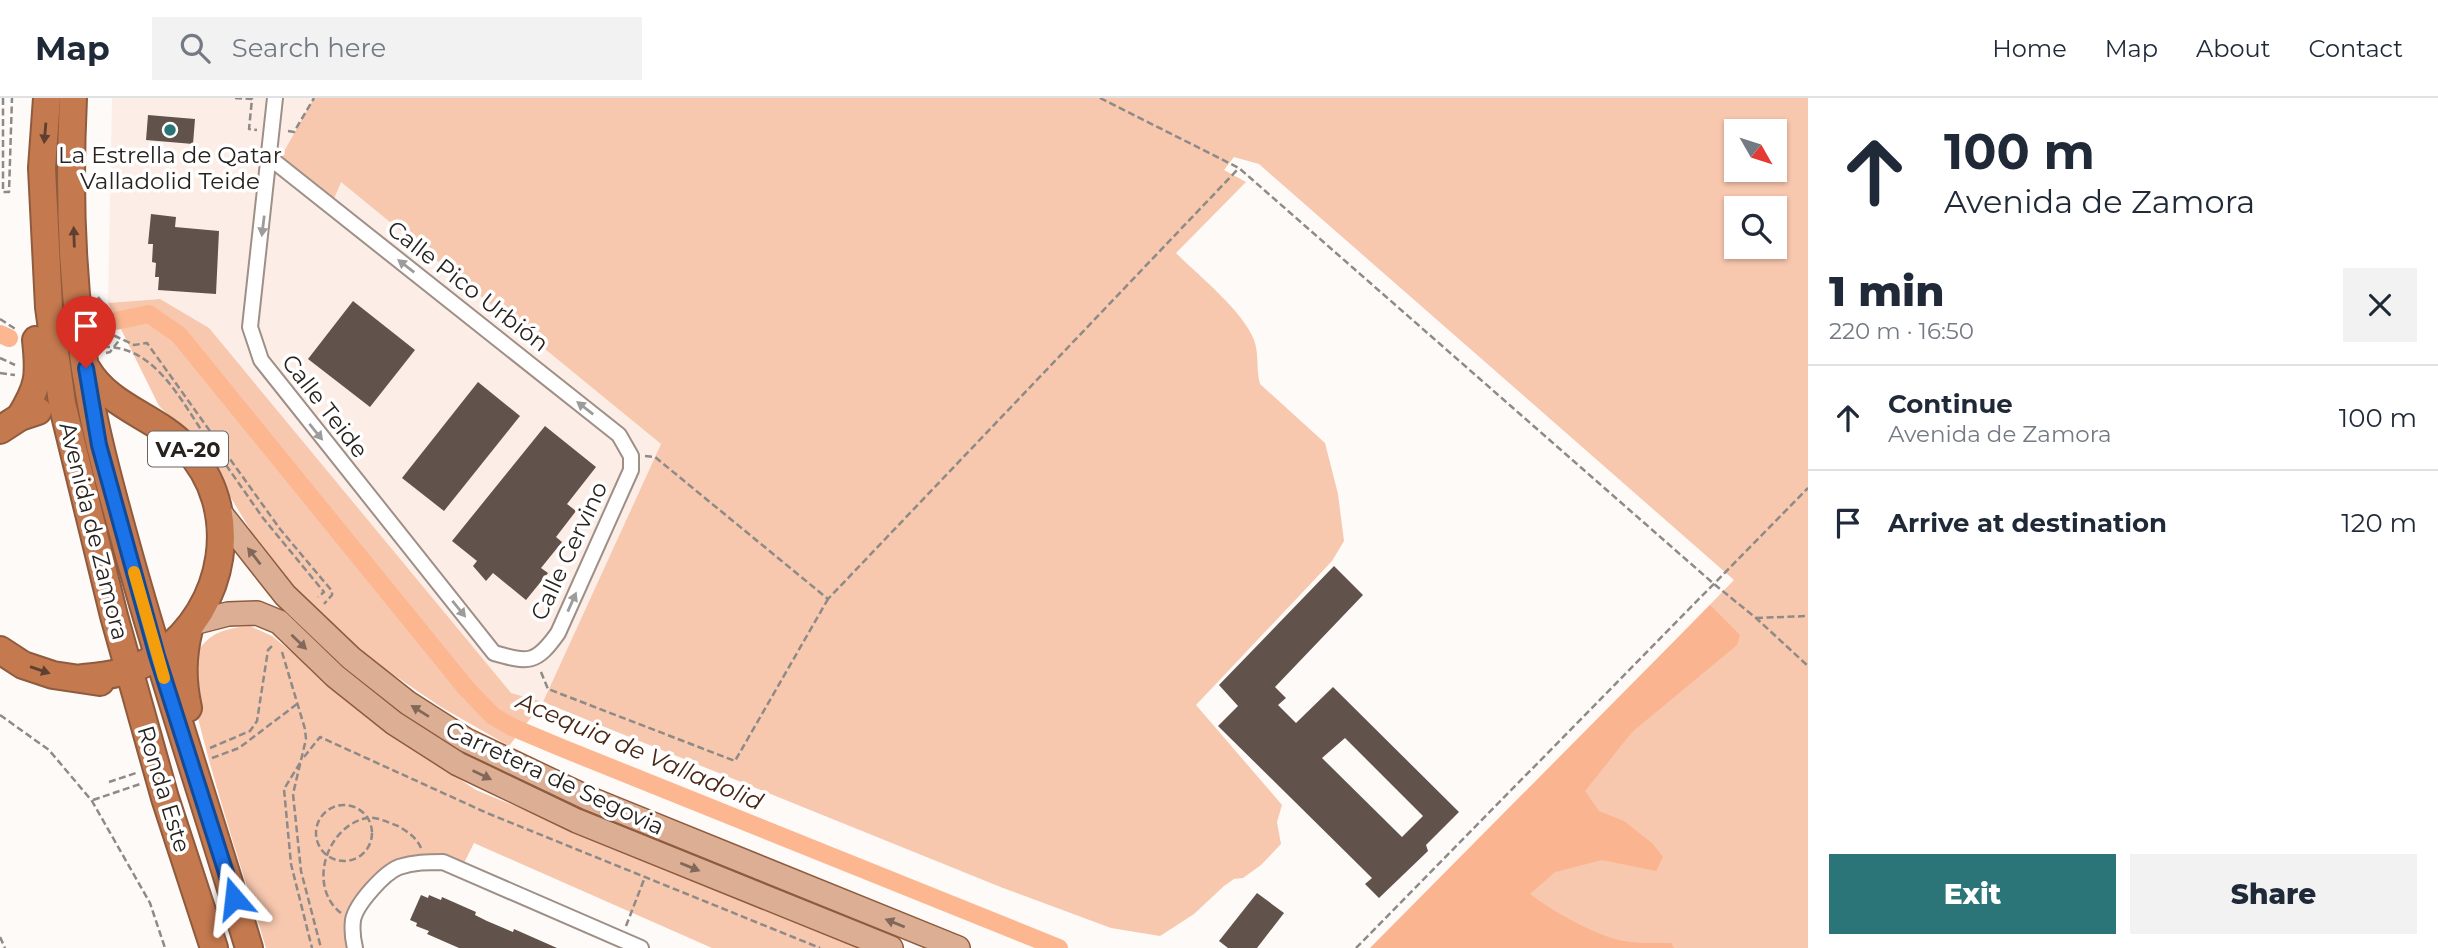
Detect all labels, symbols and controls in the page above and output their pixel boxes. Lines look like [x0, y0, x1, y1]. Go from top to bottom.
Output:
search box [152, 17, 642, 80]
text: Map [35, 28, 110, 68]
icon: search [176, 29, 214, 67]
text: Search here [232, 32, 386, 64]
text: Home [1992, 34, 2067, 63]
text: Map [2105, 34, 2158, 63]
text: About [2196, 34, 2270, 63]
text: Contact [2308, 34, 2403, 63]
north arrow [1724, 119, 1787, 182]
map controls [1724, 119, 1787, 259]
one-way arrow [39, 122, 50, 144]
marker: La Estrella de Qatar Valladolid Teide [162, 122, 178, 138]
text: 100 m [1944, 122, 2095, 181]
icon: ahead [1829, 126, 1920, 217]
place label: La Estrella de Qatar Valladolid Teide [58, 141, 282, 195]
text: Avenida de Zamora [1944, 182, 2255, 221]
button: search [1724, 196, 1787, 259]
street label: Calle Pico Urbión [382, 214, 554, 358]
one-way arrow [257, 215, 268, 237]
one-way arrow [68, 226, 79, 248]
one-way arrow [398, 259, 416, 274]
text: 1 min [1829, 265, 1945, 317]
button: close [2343, 268, 2417, 342]
pin [56, 296, 116, 368]
icon: arrive [67, 307, 105, 345]
text: 220 m · 16:50 [1829, 317, 1974, 345]
street label: Calle Teide [276, 349, 374, 463]
text: Continue [1888, 388, 2013, 420]
icon: ahead [1829, 399, 1867, 437]
one-way arrow [576, 400, 594, 415]
text: 100 m [2339, 402, 2417, 434]
street label: Avenida de Zamora [53, 419, 135, 643]
text: Avenida de Zamora [1888, 420, 2112, 448]
one-way arrow [308, 423, 323, 440]
road number: VA-20 [148, 432, 228, 466]
street label: Calle Cervino [525, 477, 613, 625]
icon: arrive [1829, 504, 1867, 542]
text: Arrive at destination [1888, 507, 2167, 539]
text: 120 m [2341, 507, 2417, 539]
one-way arrow [248, 547, 262, 565]
one-way arrow [566, 592, 578, 612]
one-way arrow [451, 600, 466, 618]
one-way arrow [291, 633, 308, 650]
one-way arrow [29, 665, 50, 676]
water label: Acequia de Valladolid [511, 685, 768, 816]
one-way arrow [410, 704, 429, 717]
street label: Carretera de Segovia [441, 715, 669, 841]
street label: Ronda Este [131, 722, 197, 856]
one-way arrow [472, 770, 492, 781]
button: Exit [1829, 854, 2116, 934]
button: Share [2130, 854, 2417, 934]
position arrow [197, 861, 271, 935]
one-way arrow [680, 861, 700, 873]
one-way arrow [884, 917, 905, 928]

